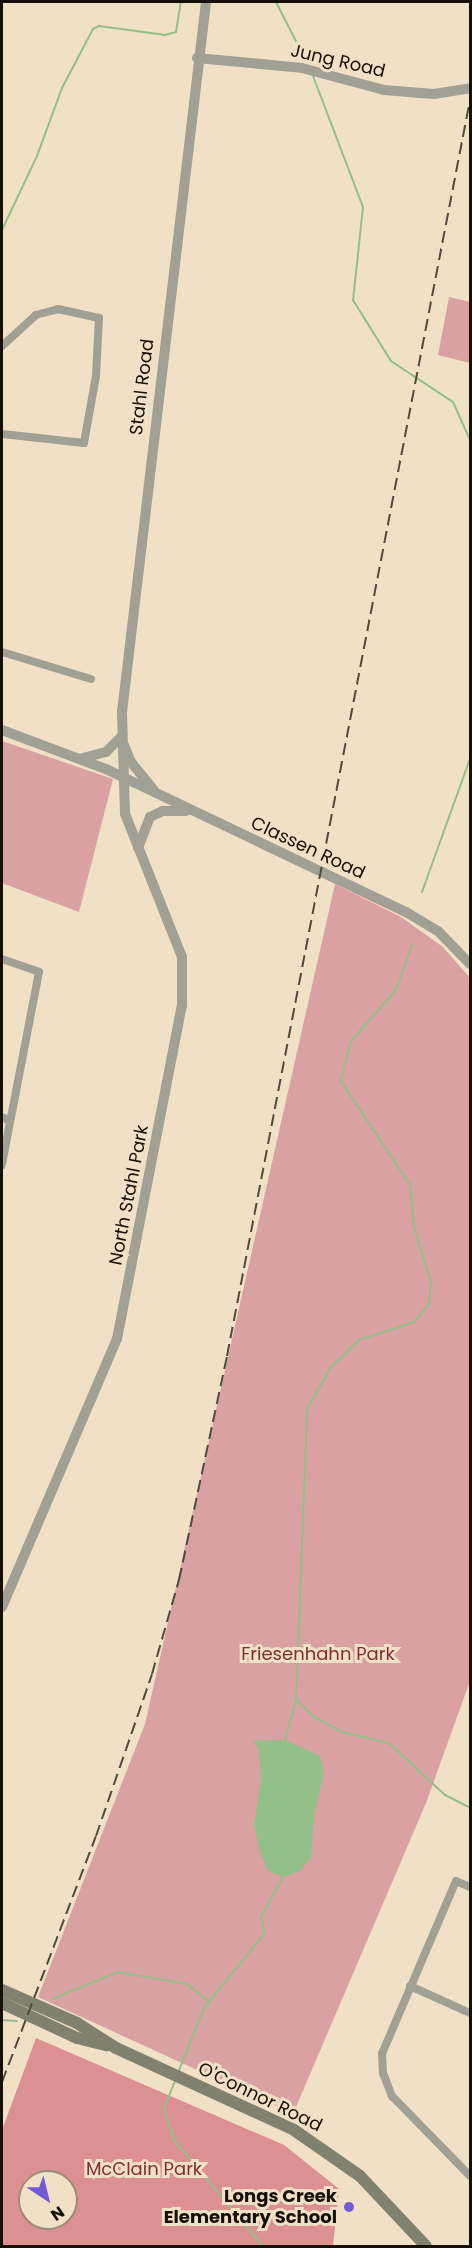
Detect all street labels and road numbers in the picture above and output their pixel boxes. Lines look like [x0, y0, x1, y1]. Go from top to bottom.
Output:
street label: Jung Road [289, 40, 387, 82]
street label: Stahl Road [125, 338, 159, 436]
street label: Classen Road [247, 812, 369, 884]
street label: North Stahl Park [105, 1123, 153, 1267]
street label: O'Connor Road [194, 2058, 326, 2136]

